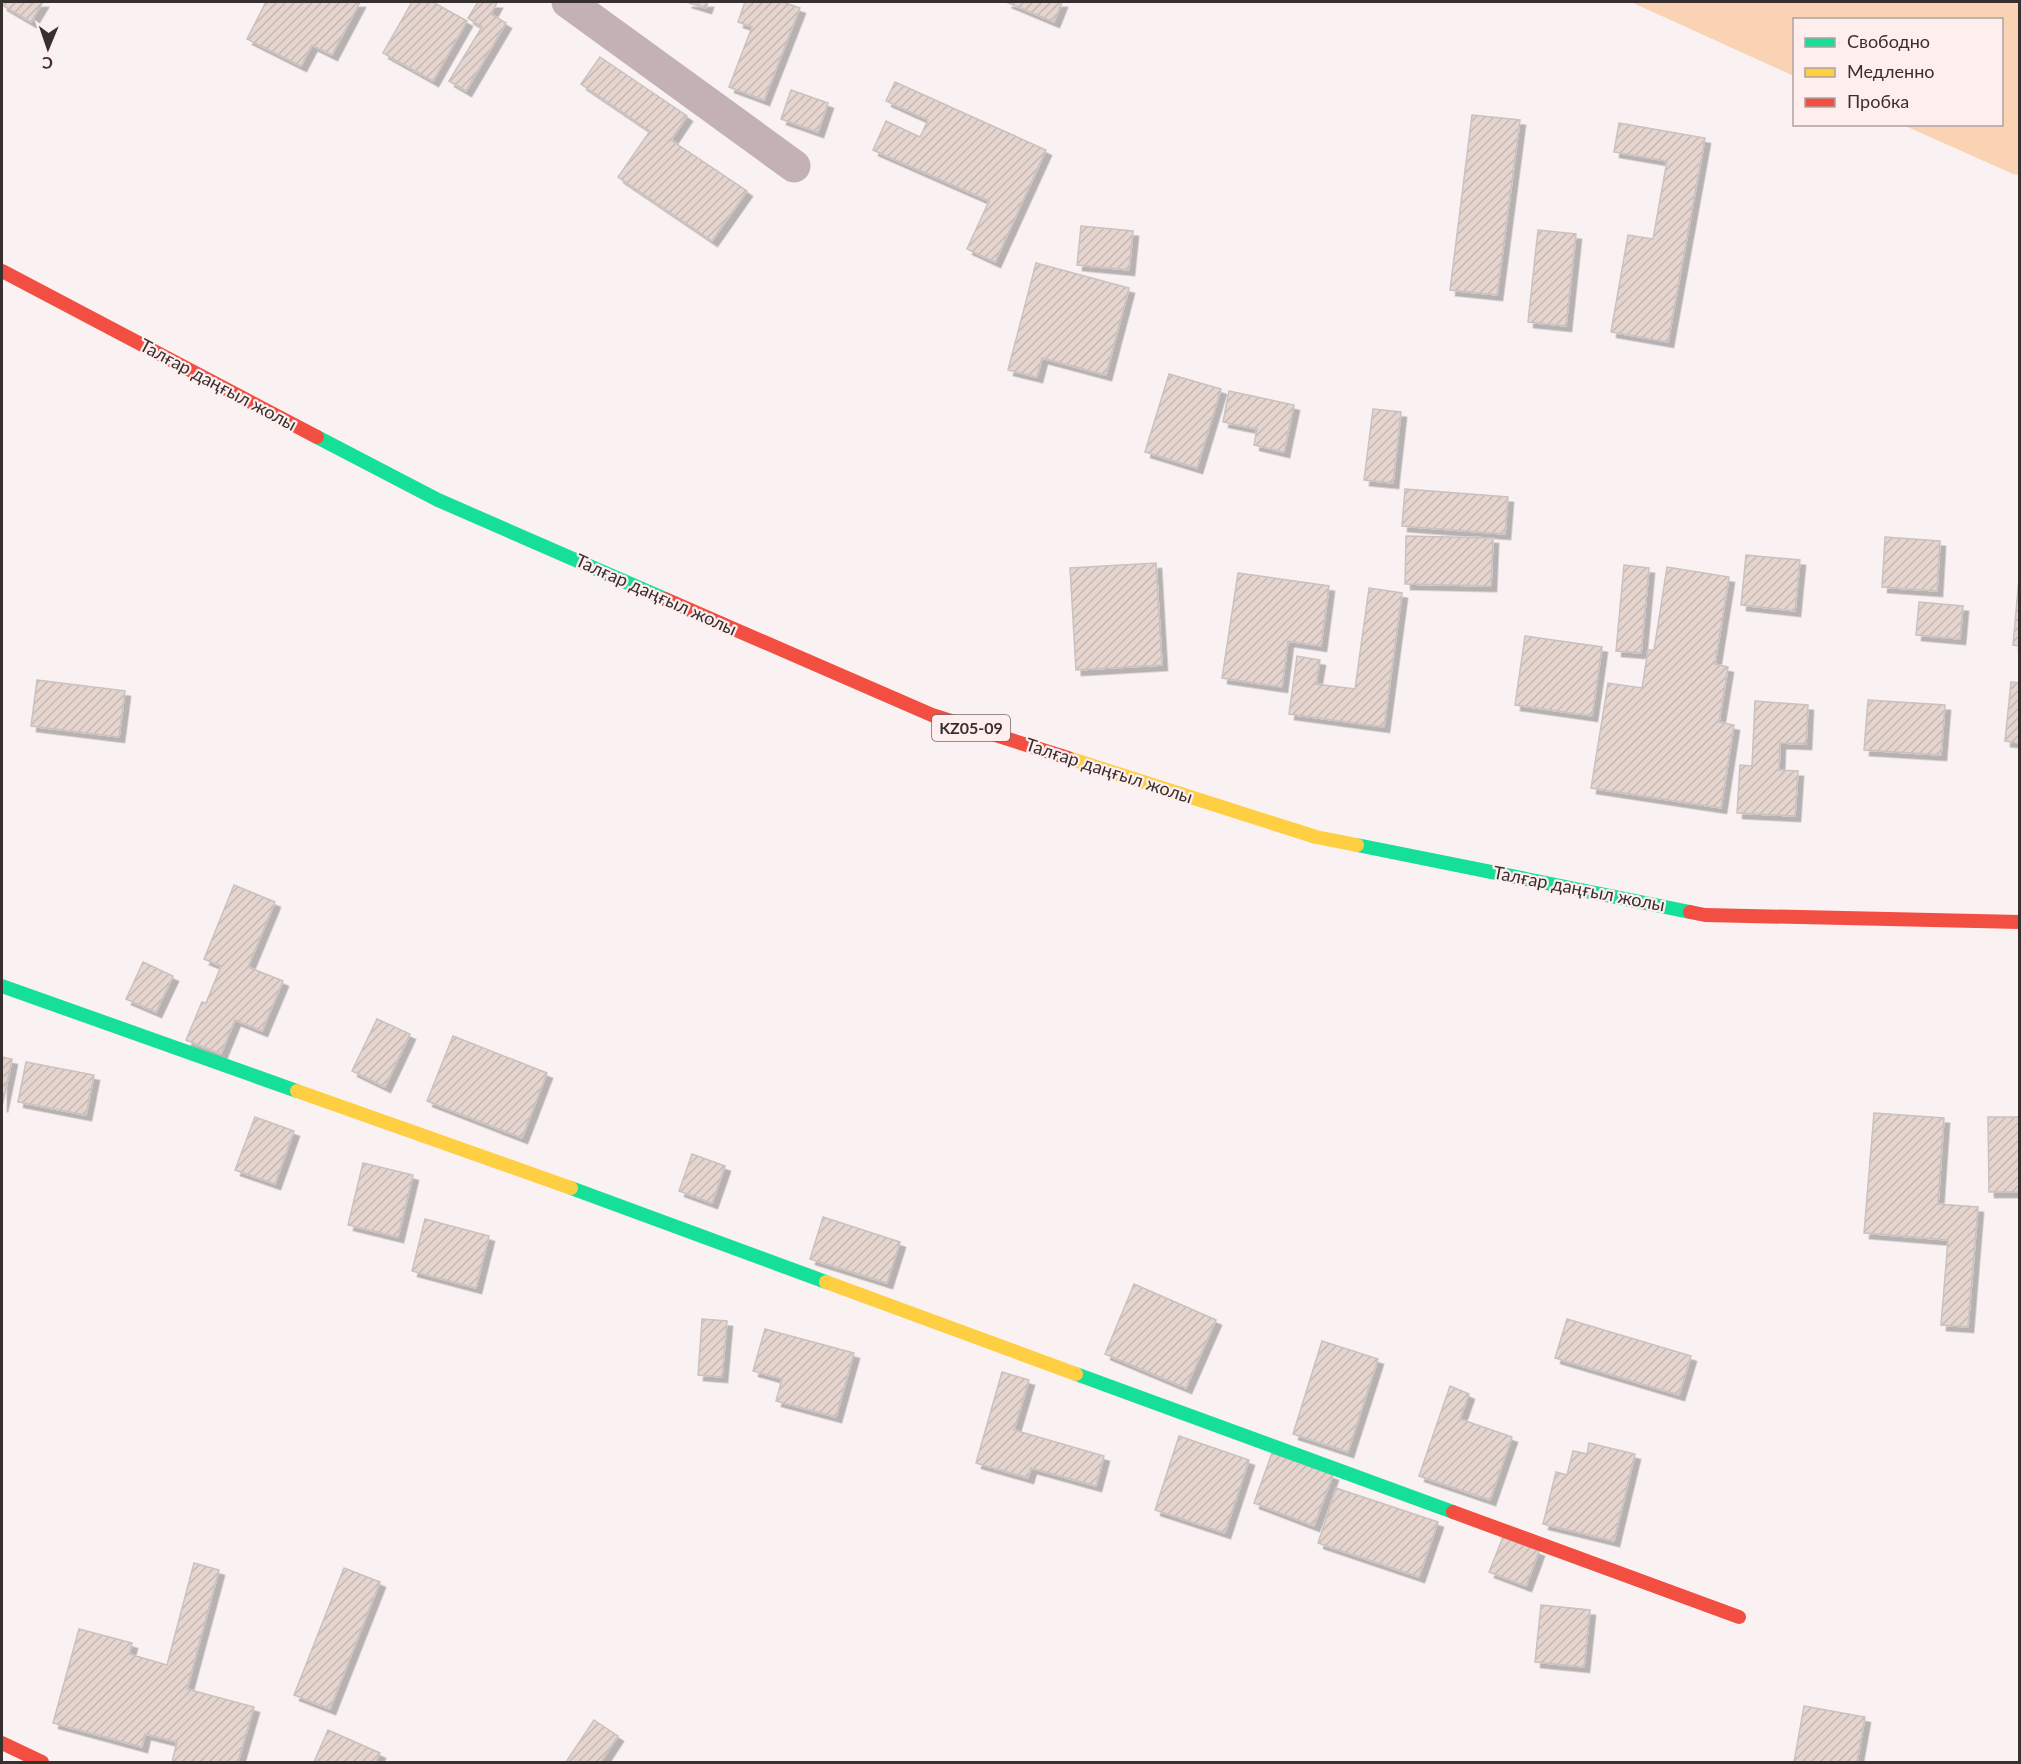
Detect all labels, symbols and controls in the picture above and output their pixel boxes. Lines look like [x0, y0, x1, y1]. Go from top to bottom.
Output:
north arrow [18, 18, 78, 78]
legend [1793, 18, 2003, 126]
text: Свободно [1847, 30, 1930, 52]
text: С [41, 54, 53, 73]
text: Медленно [1847, 60, 1935, 82]
text: Пробка [1847, 90, 1909, 112]
street label: Талғар даңғыл жолы [136, 333, 301, 435]
street label: Талғар даңғыл жолы [572, 549, 741, 640]
road number: KZ05-09 [932, 715, 1010, 741]
street label: Талғар даңғыл жолы [1023, 733, 1196, 807]
street label: Талғар даңғыл жолы [1491, 861, 1667, 915]

